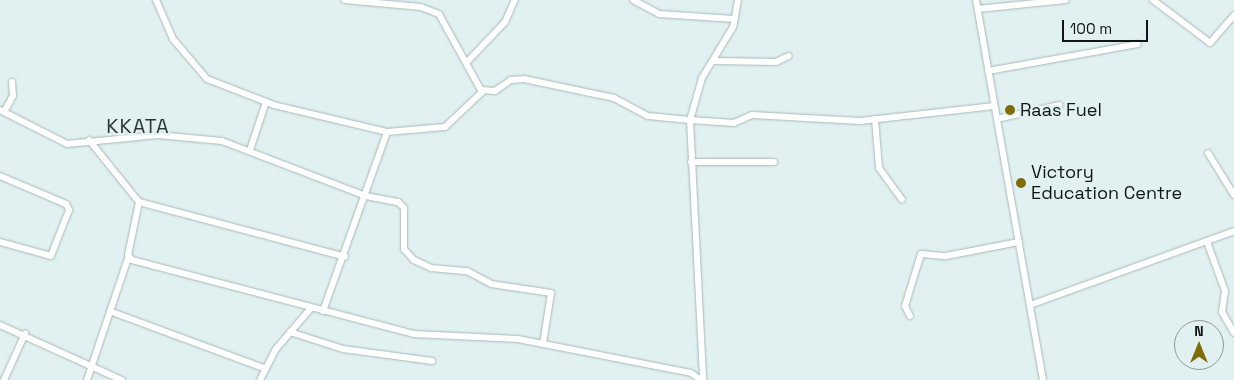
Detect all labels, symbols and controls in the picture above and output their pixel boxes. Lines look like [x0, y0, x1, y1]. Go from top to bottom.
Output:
scale bar [1064, 10, 1150, 42]
text: 100 m [1070, 19, 1112, 38]
place label: Raas Fuel [1020, 99, 1102, 121]
marker: Raas Fuel [1004, 104, 1016, 116]
district label: KKATA [106, 114, 170, 138]
place label: Victory Education Centre [1031, 162, 1182, 204]
marker: Victory Education Centre [1015, 177, 1027, 189]
north arrow [1174, 320, 1224, 370]
text: N [1194, 322, 1204, 340]

